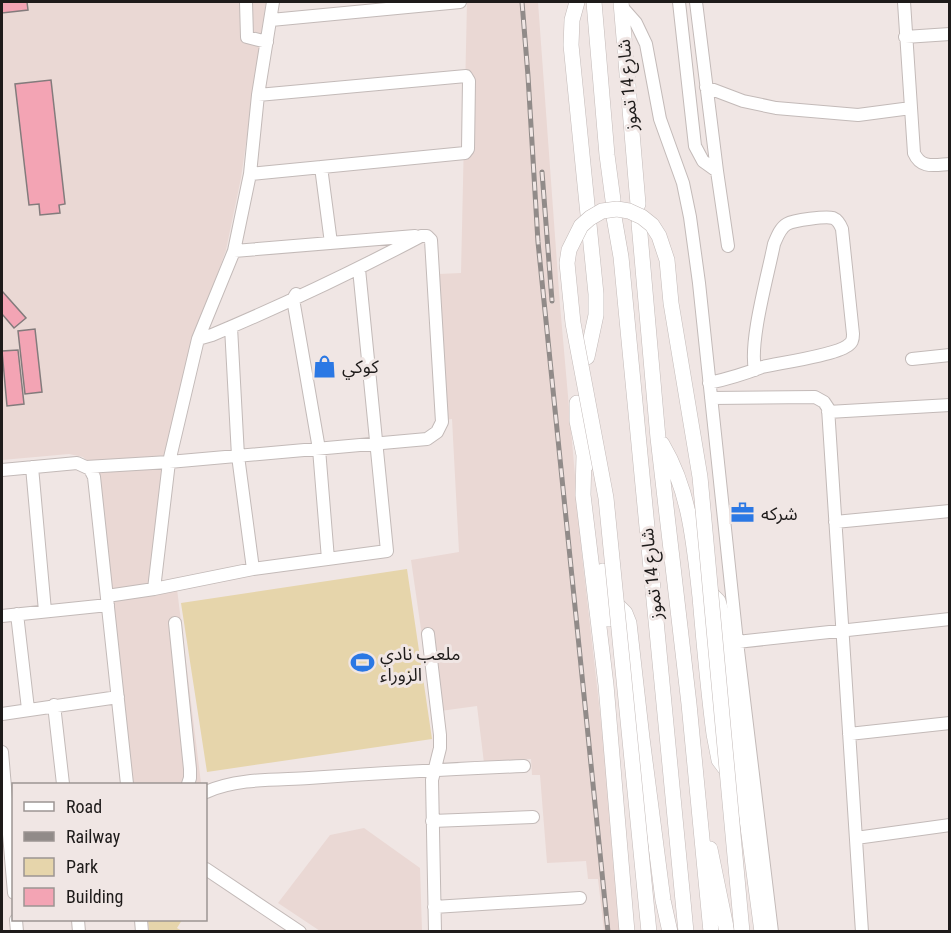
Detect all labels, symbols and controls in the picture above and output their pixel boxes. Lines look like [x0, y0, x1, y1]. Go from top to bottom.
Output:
street label: شارع 14 تموز [613, 38, 646, 133]
shop icon: كوكي [311, 353, 337, 379]
place label: كوكي [342, 356, 379, 380]
office icon: شركه [730, 500, 756, 526]
place label: شركه [761, 503, 798, 525]
street label: شارع 14 تموز [636, 527, 670, 622]
place label: ملعب نادي الزوراء [380, 643, 460, 686]
sports icon: ملعب نادي الزوراء [349, 650, 375, 676]
legend [12, 783, 207, 921]
text: Road [66, 796, 102, 817]
text: Railway [66, 826, 121, 847]
text: Park [66, 856, 98, 877]
text: Building [66, 886, 123, 907]

